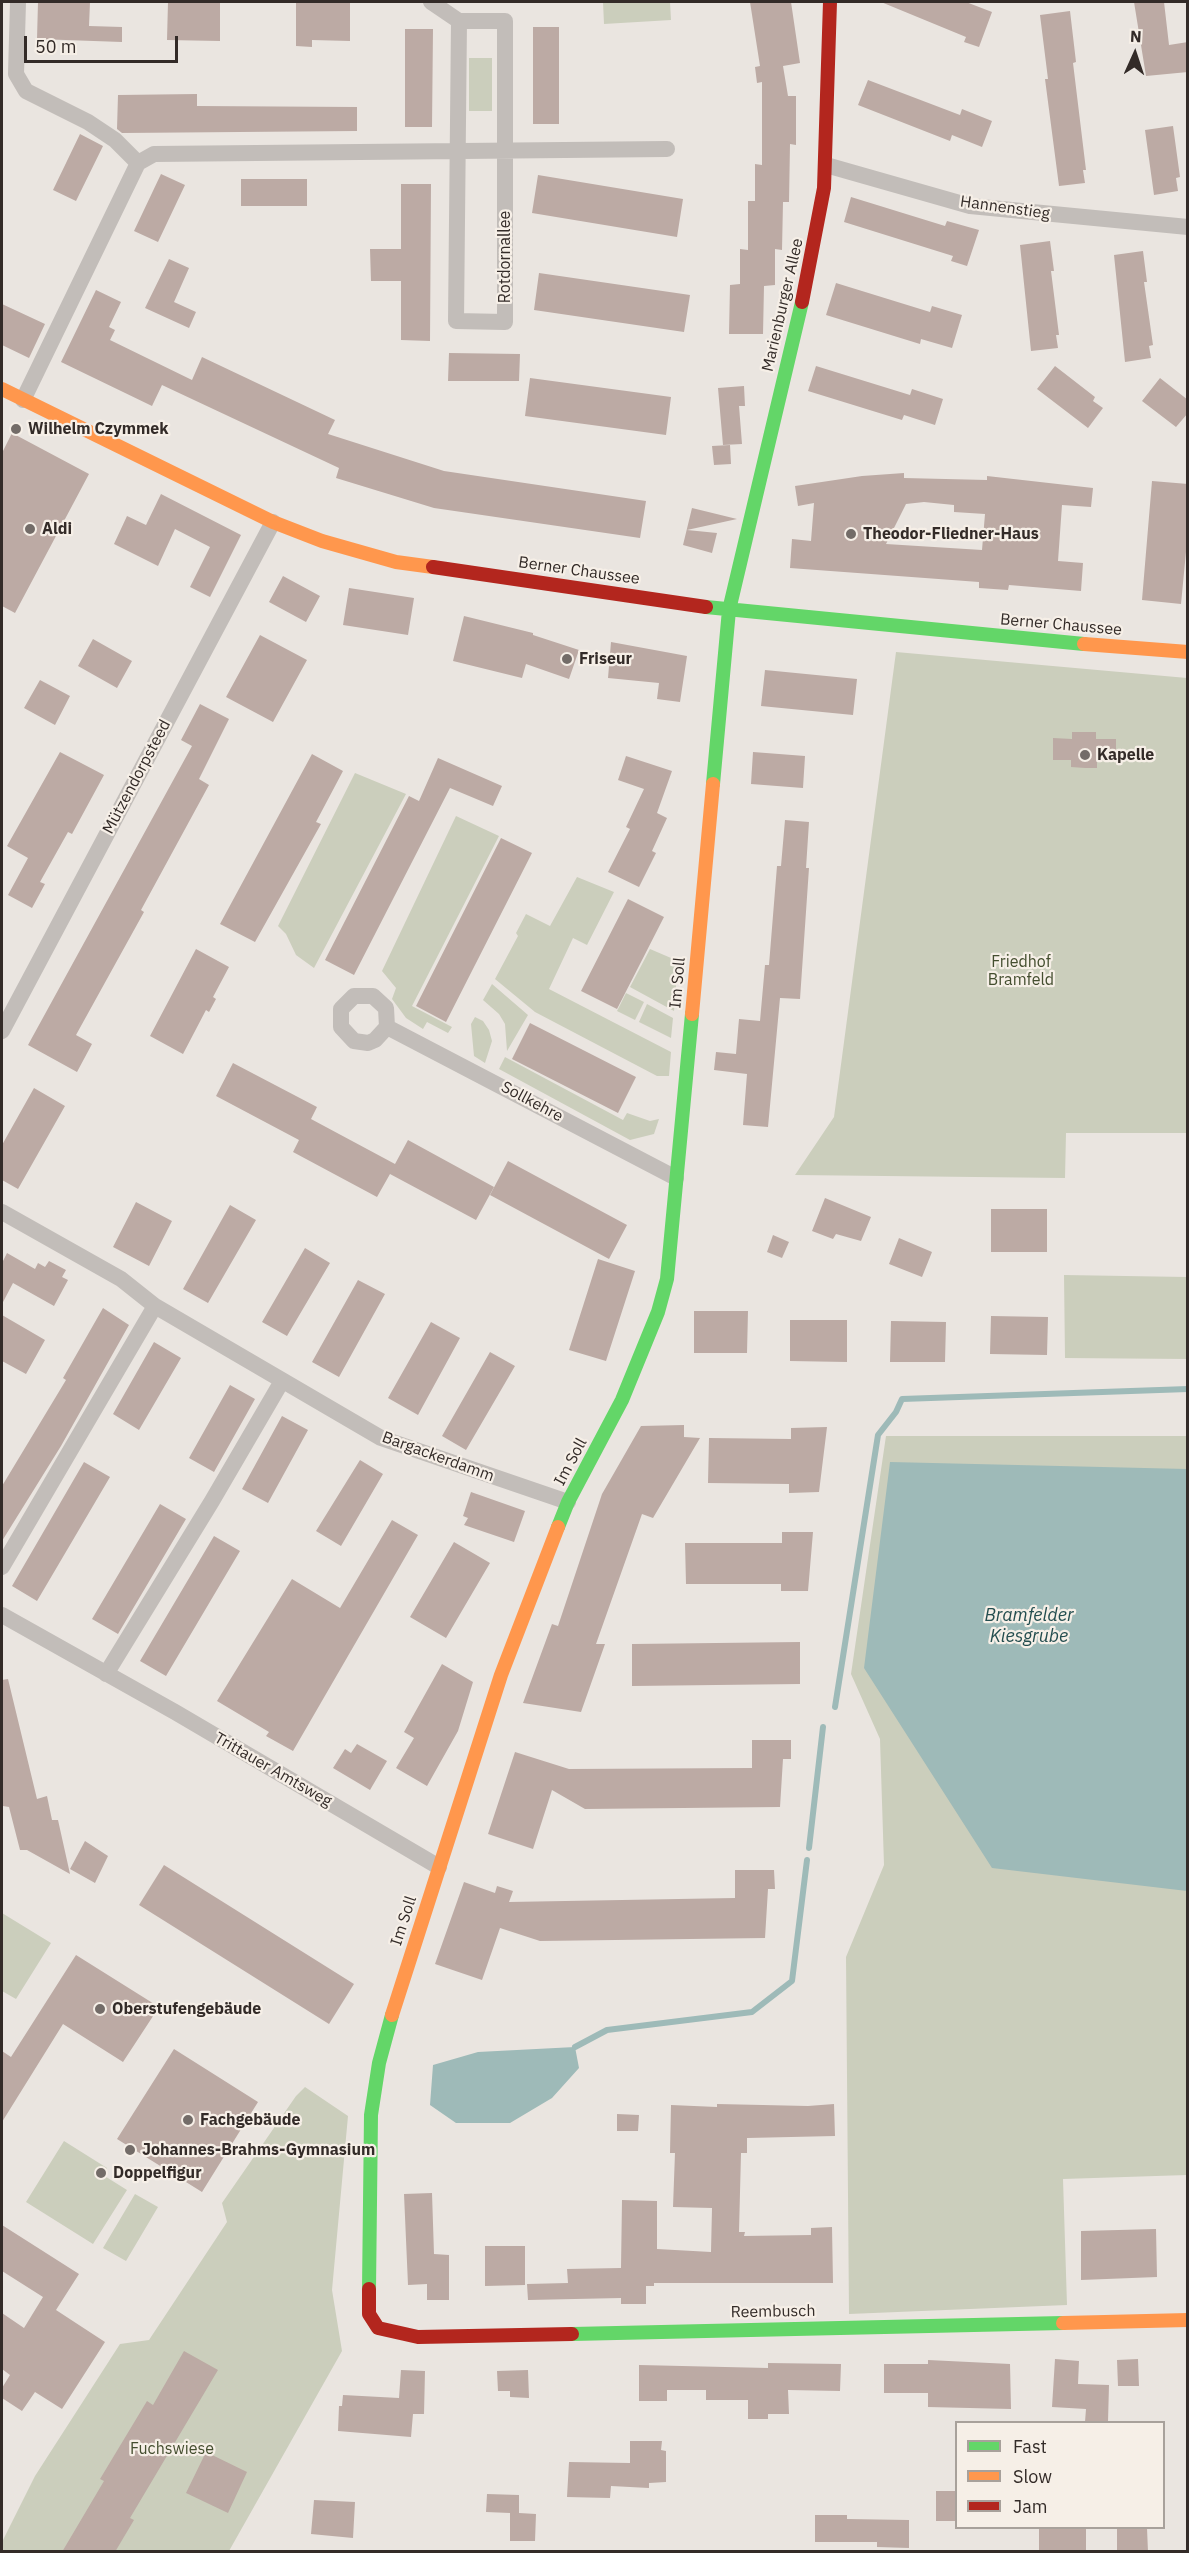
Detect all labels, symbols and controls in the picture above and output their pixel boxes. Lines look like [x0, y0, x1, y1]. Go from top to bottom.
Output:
scale bar [27, 24, 182, 62]
north arrow [1105, 24, 1165, 84]
text: N [1130, 26, 1142, 46]
text: 50 m [35, 35, 77, 58]
street label: Hannenstieg [959, 192, 1051, 224]
street label: Rotdornallee [495, 211, 515, 303]
street label: Marienburger Allee [758, 236, 808, 374]
place label: Wilhelm Czymmek [28, 419, 169, 439]
marker: Wilhelm Czymmek [9, 422, 23, 436]
place label: Aldi [42, 519, 72, 539]
marker: Aldi [23, 522, 37, 536]
place label: Theodor-Fliedner-Haus [863, 524, 1039, 544]
marker: Theodor-Fliedner-Haus [844, 527, 858, 541]
street label: Berner Chaussee [517, 553, 641, 589]
street label: Berner Chaussee [999, 610, 1123, 640]
place label: Friseur [579, 649, 632, 669]
marker: Friseur [560, 652, 574, 666]
street label: Mützendorpsteed [99, 717, 175, 837]
place label: Kapelle [1097, 745, 1154, 765]
marker: Kapelle [1078, 748, 1092, 762]
park label: Friedhof Bramfeld [988, 952, 1054, 990]
street label: Im Soll [666, 957, 690, 1009]
street label: Sollkehre [498, 1078, 566, 1126]
street label: Bargackerdamm [379, 1428, 497, 1486]
street label: Im Soll [551, 1435, 591, 1489]
water label: Bramfelder Kiesgrube [984, 1605, 1074, 1648]
street label: Trittauer Amtsweg [211, 1729, 335, 1811]
street label: Im Soll [387, 1894, 421, 1948]
place label: Oberstufengebäude [112, 1999, 261, 2019]
marker: Oberstufengebäude [93, 2002, 107, 2016]
place label: Fachgebäude [200, 2110, 300, 2130]
marker: Fachgebäude [181, 2113, 195, 2127]
place label: Johannes-Brahms-Gymnasium [142, 2140, 375, 2160]
marker: Johannes-Brahms-Gymnasium [123, 2143, 137, 2157]
place label: Doppelfigur [113, 2163, 202, 2183]
marker: Doppelfigur [94, 2166, 108, 2180]
street label: Reembusch [730, 2302, 816, 2322]
legend [955, 2421, 1165, 2529]
text: Fast [1013, 2435, 1047, 2458]
park label: Fuchswiese [130, 2439, 214, 2459]
text: Slow [1013, 2465, 1052, 2488]
text: Jam [1013, 2495, 1048, 2518]

